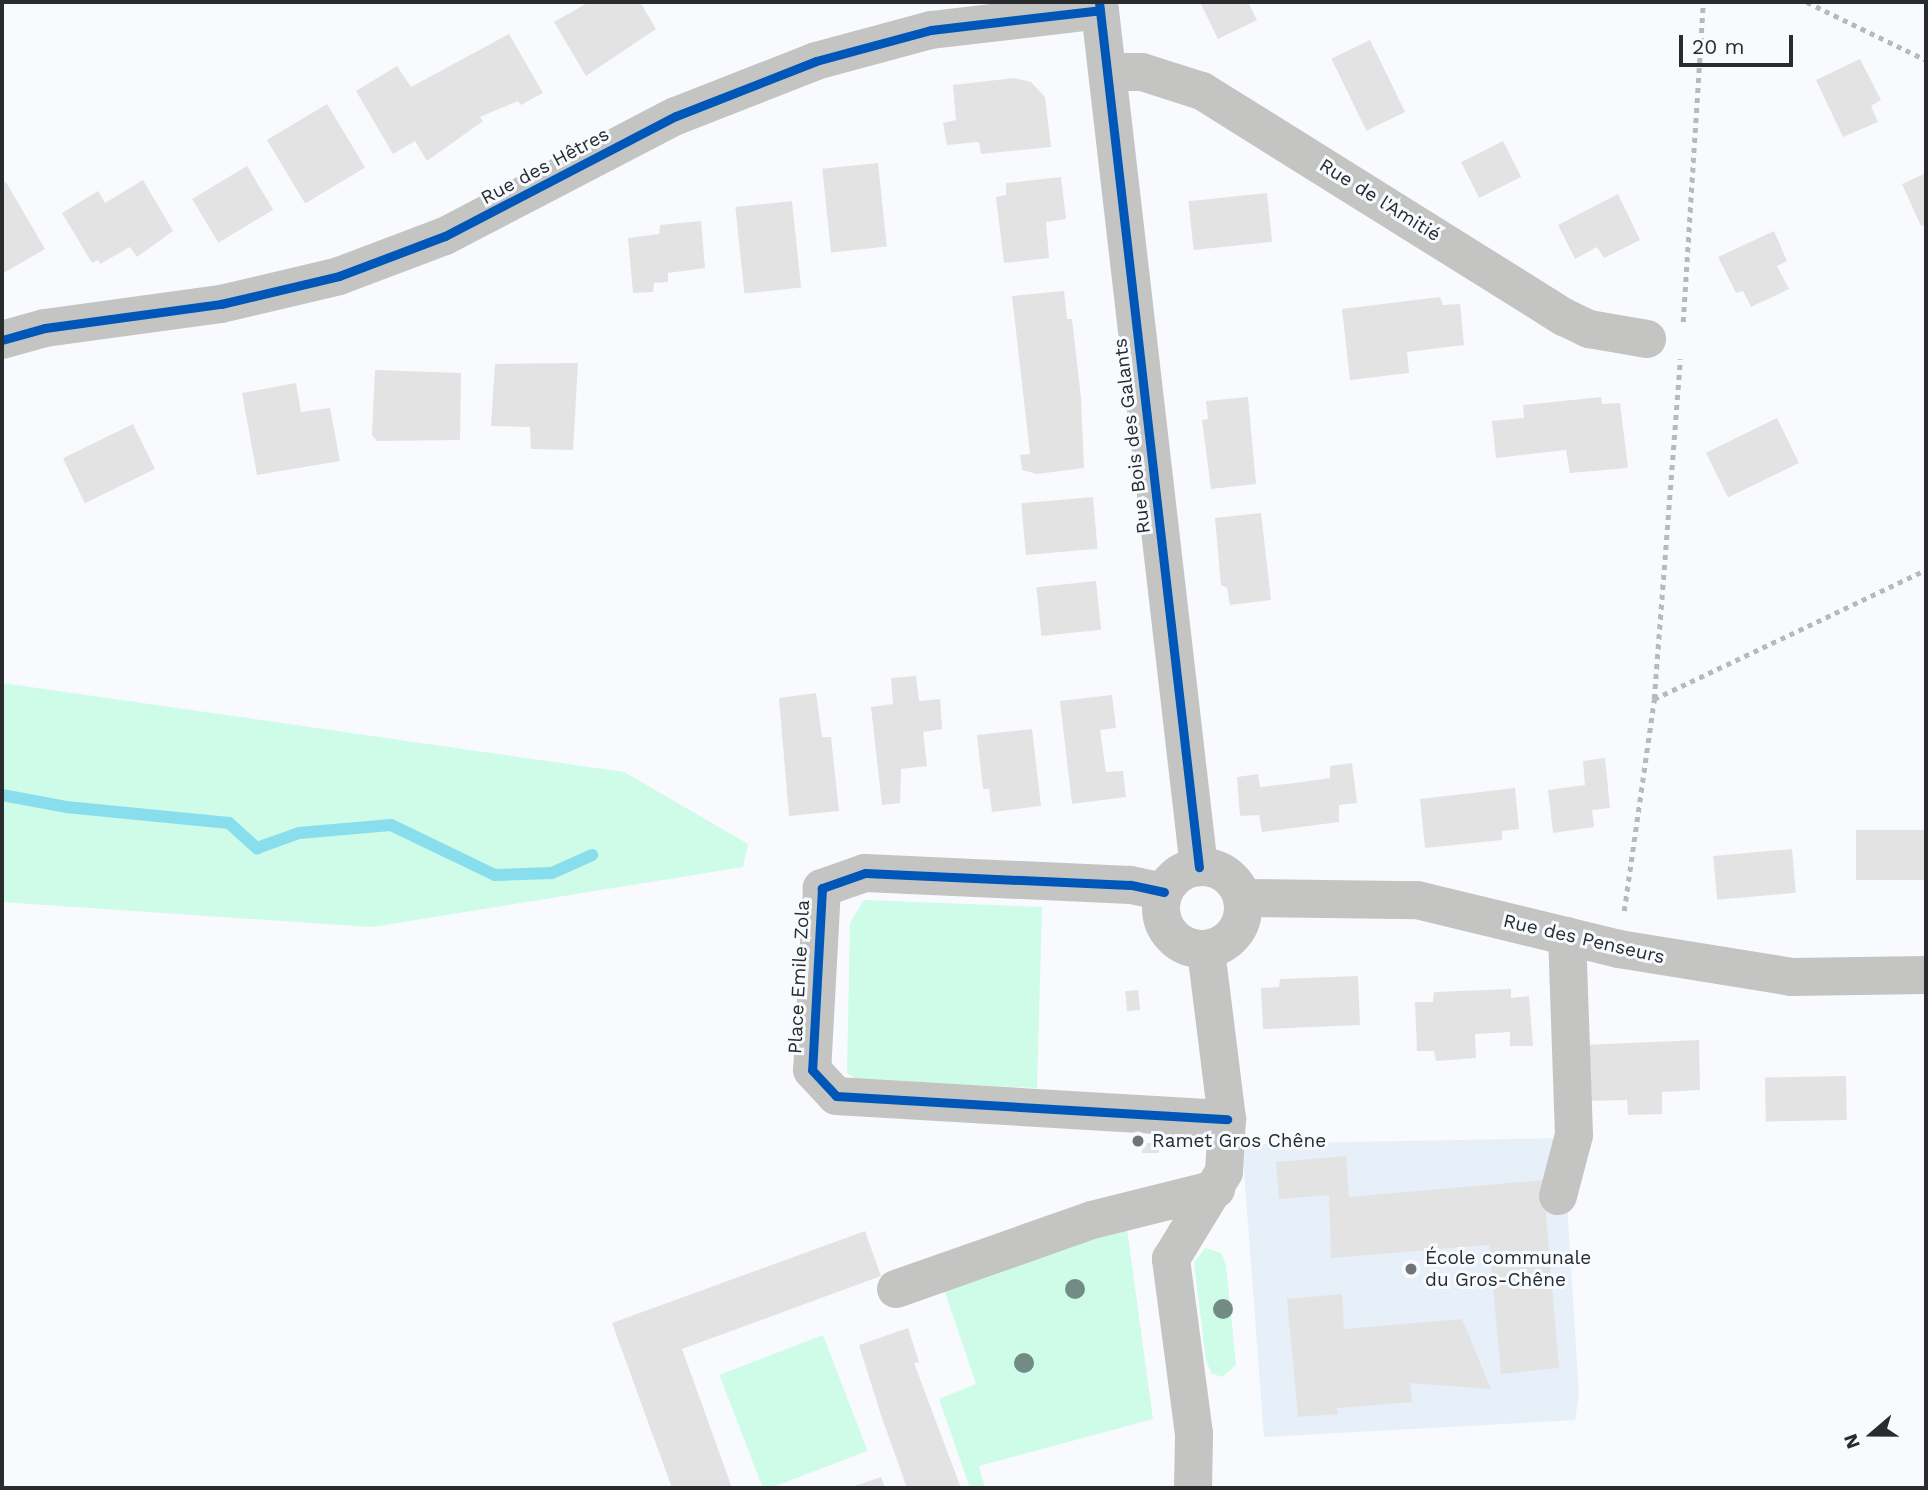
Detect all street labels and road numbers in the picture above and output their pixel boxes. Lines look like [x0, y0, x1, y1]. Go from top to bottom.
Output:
street label: Rue des Hêtres [477, 123, 613, 209]
street label: Rue de l'Amitié [1315, 154, 1445, 246]
street label: Rue Bois des Galants [1109, 337, 1155, 535]
street label: Place Emile Zola [784, 899, 814, 1055]
street label: Rue des Penseurs [1501, 909, 1667, 969]

